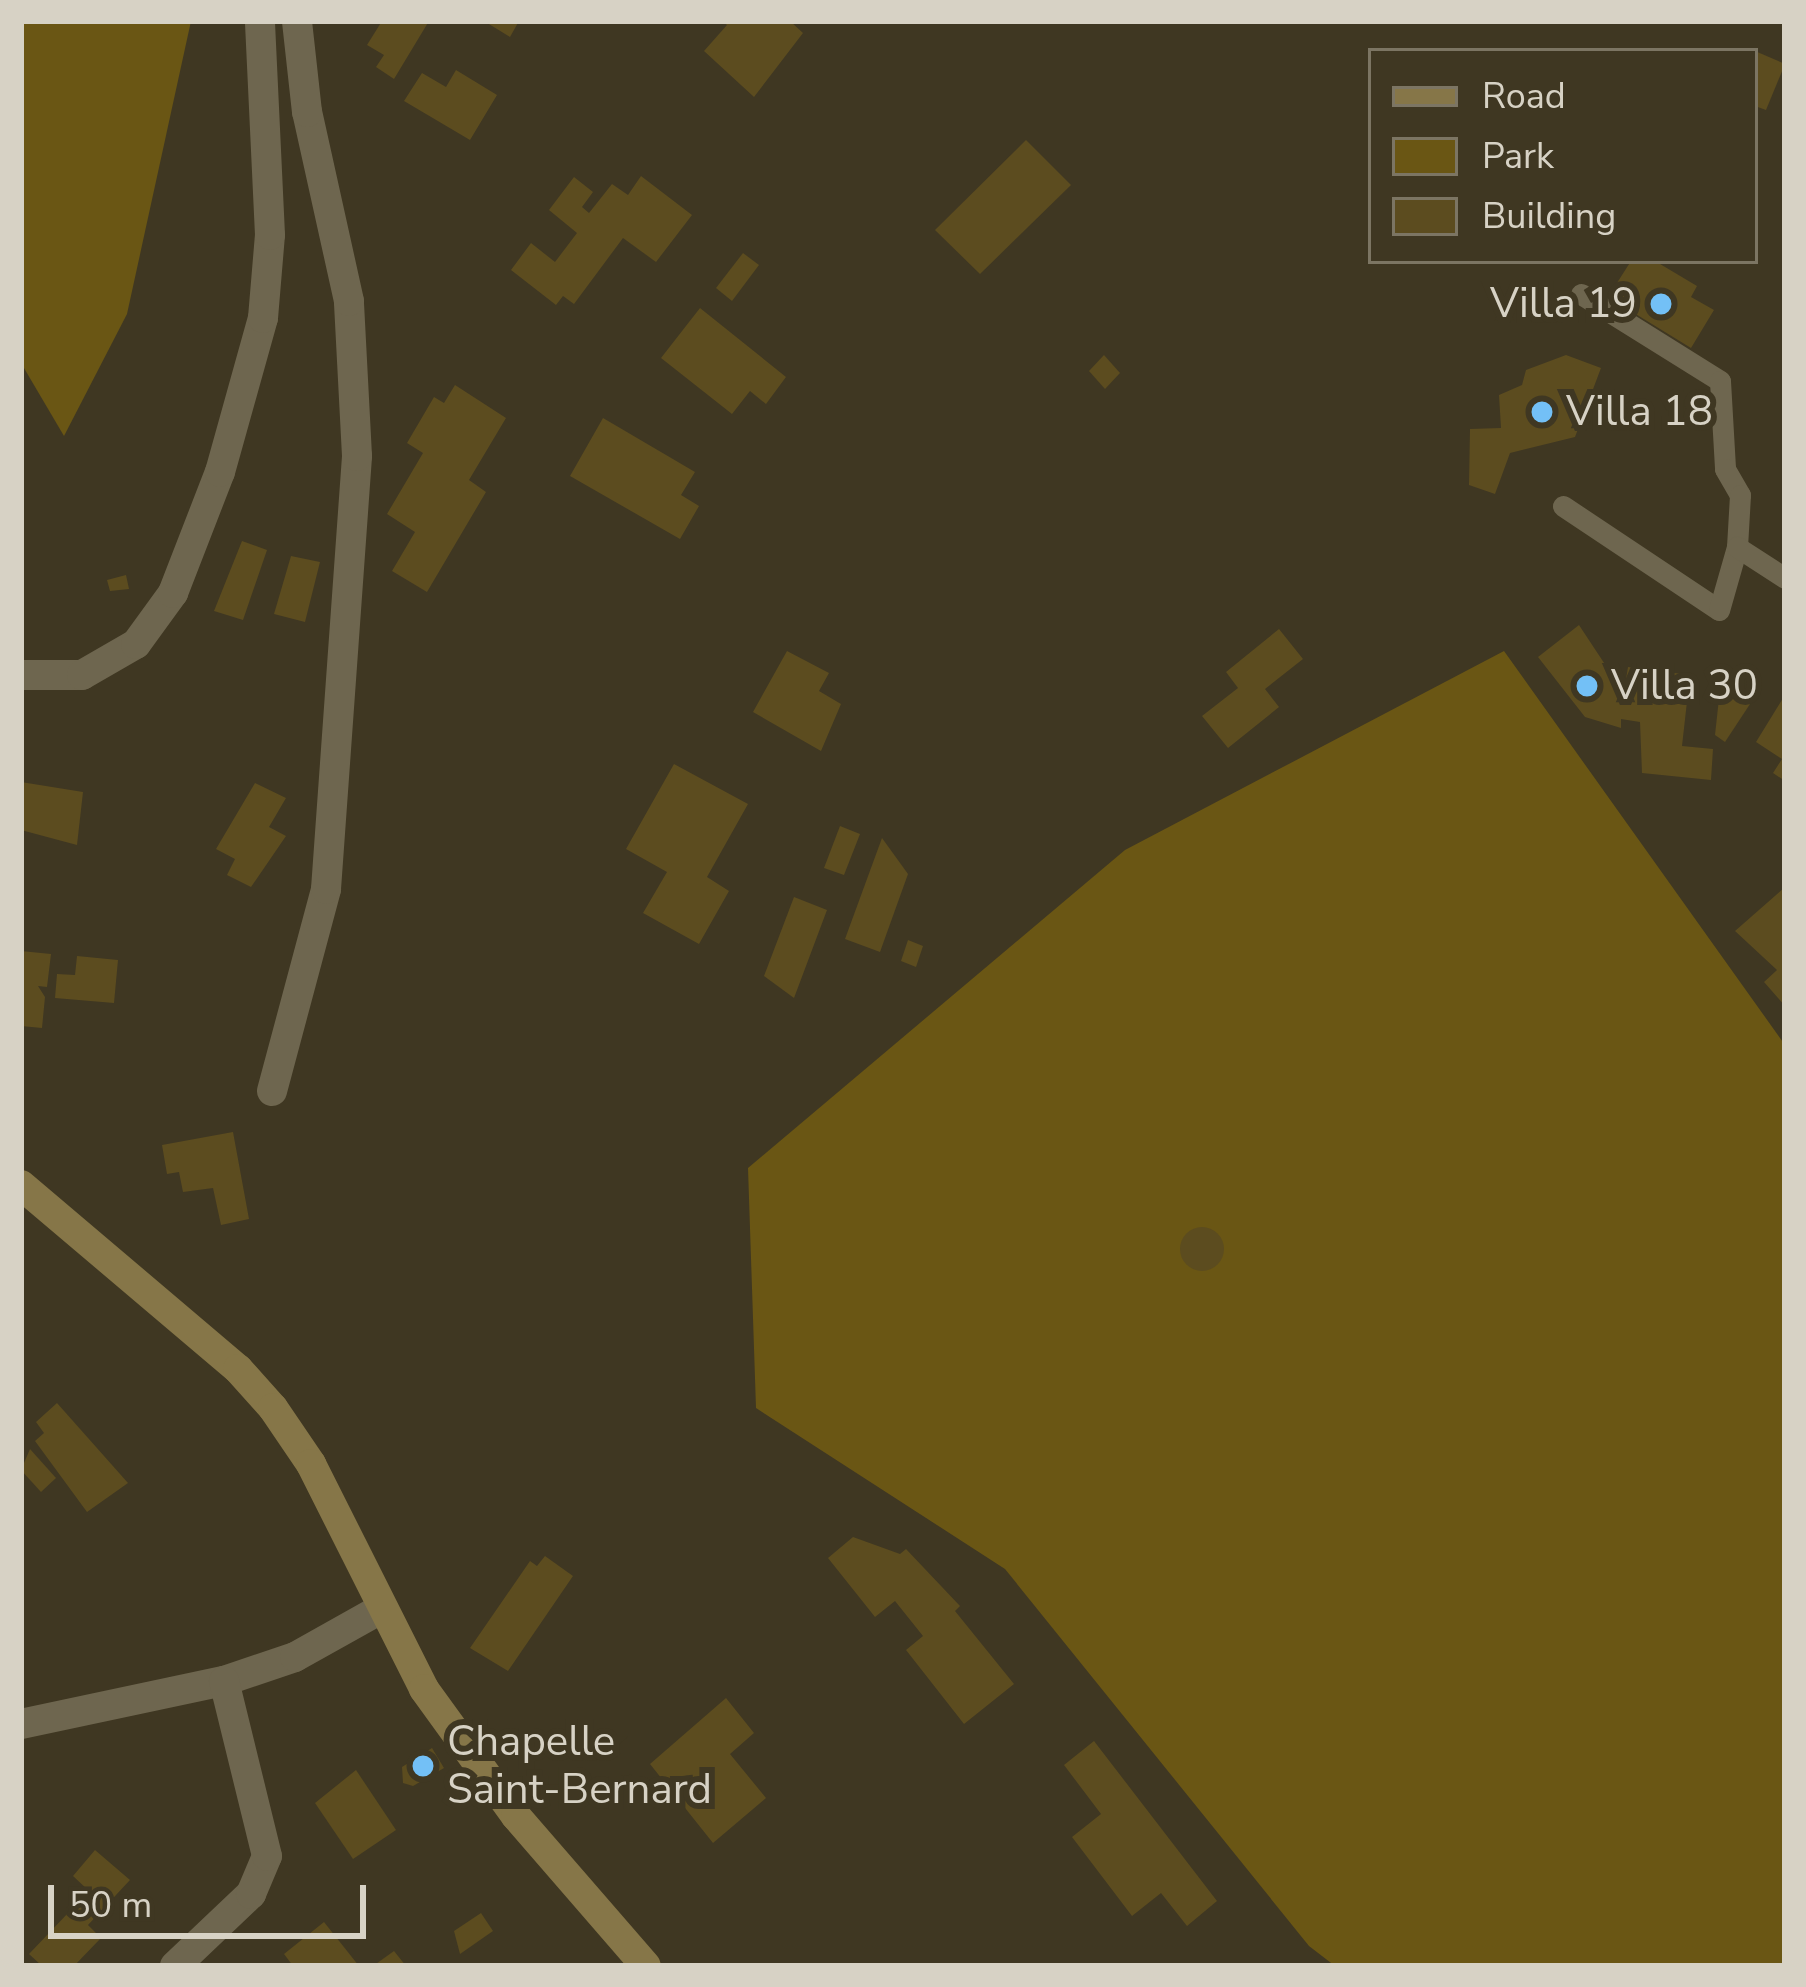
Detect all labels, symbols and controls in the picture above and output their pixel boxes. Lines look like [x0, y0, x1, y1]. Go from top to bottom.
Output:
legend [1368, 48, 1758, 264]
text: Road [1482, 72, 1566, 121]
text: Park [1482, 132, 1554, 181]
text: Building [1482, 192, 1616, 241]
place label: Villa 19 [1490, 279, 1637, 329]
marker: Villa 19 [1648, 291, 1674, 317]
place label: Villa 18 [1566, 387, 1713, 437]
marker: Villa 18 [1529, 399, 1555, 425]
place label: Villa 30 [1611, 661, 1758, 711]
marker: Villa 30 [1574, 673, 1600, 699]
place label: Chapelle Saint-Bernard [447, 1717, 712, 1816]
marker: Chapelle Saint-Bernard [410, 1753, 436, 1779]
scale bar [54, 1861, 372, 1935]
text: 50 m [69, 1881, 152, 1930]

